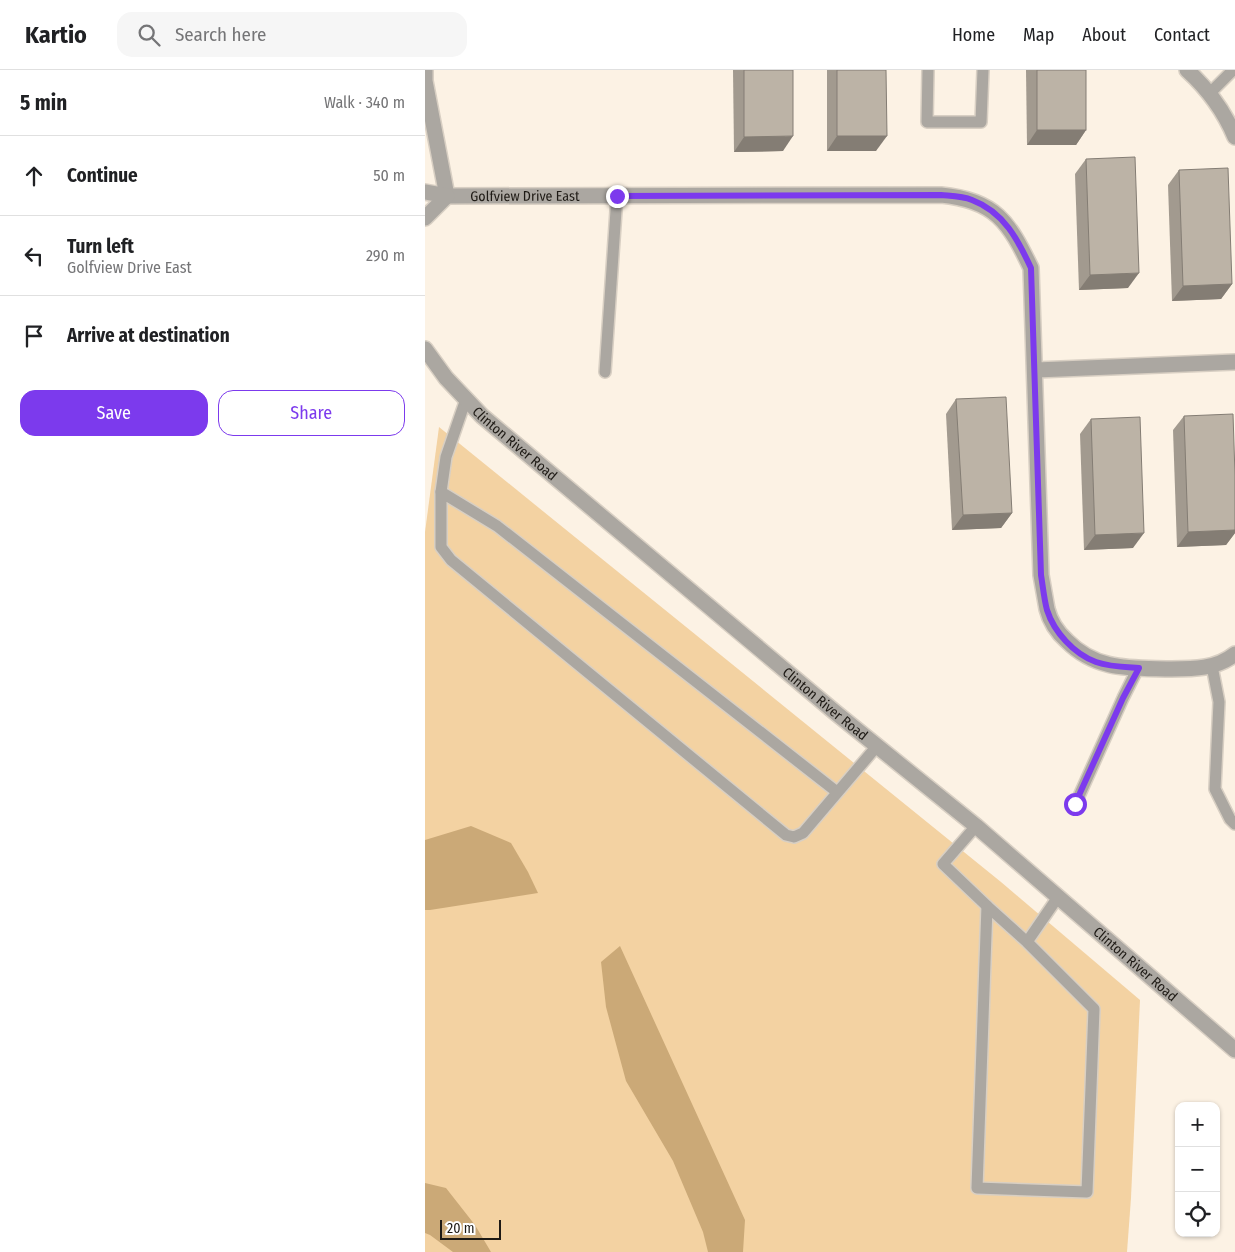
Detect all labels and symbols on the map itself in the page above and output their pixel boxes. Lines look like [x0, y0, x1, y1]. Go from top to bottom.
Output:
route end [606, 185, 629, 208]
street label: Golfview Drive East [470, 188, 580, 205]
street label: Clinton River Road [469, 403, 560, 484]
street label: Clinton River Road [779, 664, 871, 744]
route start [1064, 793, 1087, 816]
street label: Clinton River Road [1090, 923, 1181, 1005]
scale bar [440, 1217, 501, 1240]

